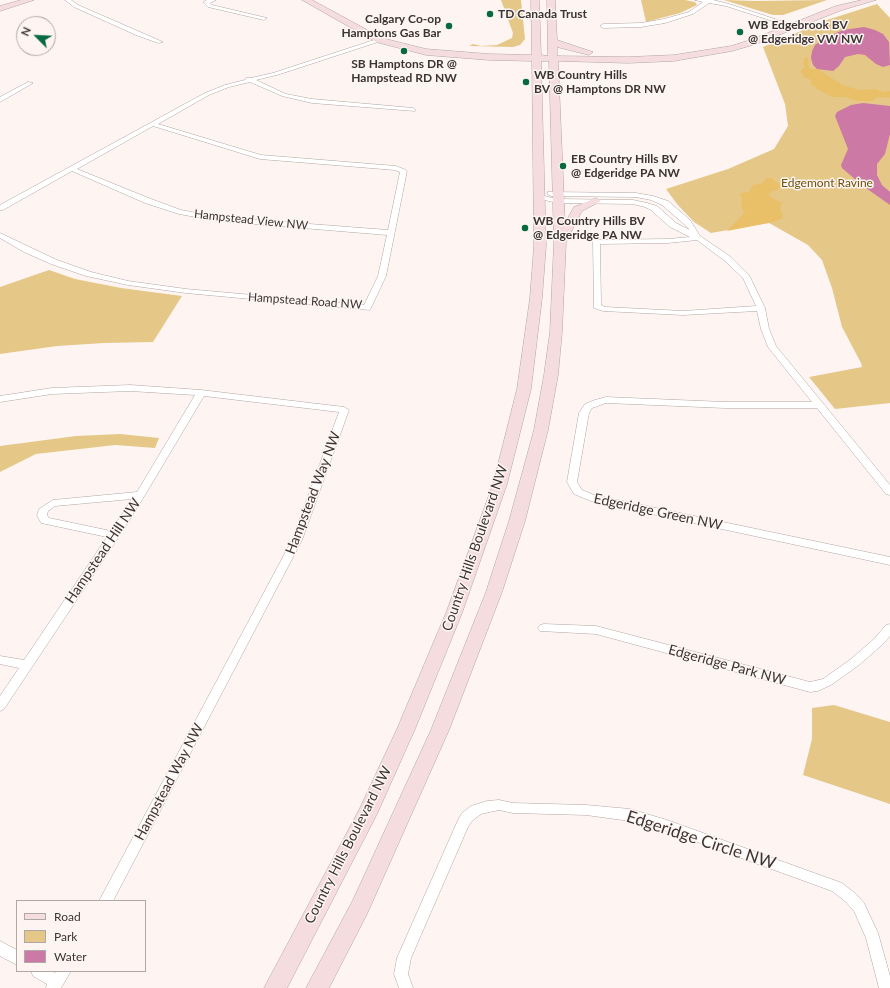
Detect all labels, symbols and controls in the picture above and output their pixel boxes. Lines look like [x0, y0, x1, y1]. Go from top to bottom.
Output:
place label: TD Canada Trust [498, 7, 587, 21]
marker: TD Canada Trust [485, 9, 495, 19]
place label: Calgary Co-op Hamptons Gas Bar [341, 12, 441, 40]
north arrow [16, 16, 56, 56]
place label: WB Edgebrook BV @ Edgeridge VW NW [748, 18, 863, 46]
marker: Calgary Co-op Hamptons Gas Bar [444, 21, 454, 31]
text: N [18, 25, 33, 38]
marker: WB Edgebrook BV @ Edgeridge VW NW [735, 27, 745, 37]
marker: SB Hamptons DR @ Hampstead RD NW [399, 46, 409, 56]
place label: SB Hamptons DR @ Hampstead RD NW [351, 57, 457, 85]
place label: WB Country Hills BV @ Hamptons DR NW [534, 68, 666, 96]
marker: WB Country Hills BV @ Hamptons DR NW [521, 77, 531, 87]
place label: EB Country Hills BV @ Edgeridge PA NW [571, 152, 680, 180]
marker: EB Country Hills BV @ Edgeridge PA NW [558, 161, 568, 171]
park label: Edgemont Ravine [781, 176, 873, 190]
street label: Hampstead View NW [193, 207, 309, 233]
place label: WB Country Hills BV @ Edgeridge PA NW [533, 214, 645, 242]
marker: WB Country Hills BV @ Edgeridge PA NW [520, 223, 530, 233]
street label: Hampstead Road NW [247, 290, 363, 312]
street label: Hampstead Way NW [282, 429, 344, 557]
street label: Country Hills Boulevard NW [439, 463, 511, 633]
street label: Edgeridge Green NW [592, 490, 724, 534]
street label: Hampstead Hill NW [62, 495, 144, 607]
street label: Edgeridge Park NW [667, 641, 787, 689]
street label: Hampstead Way NW [131, 721, 207, 843]
street label: Country Hills Boulevard NW [301, 763, 395, 927]
street label: Edgeridge Circle NW [624, 806, 778, 874]
legend [16, 900, 146, 972]
text: Road [54, 909, 81, 924]
text: Park [54, 929, 77, 944]
text: Water [54, 949, 87, 964]

